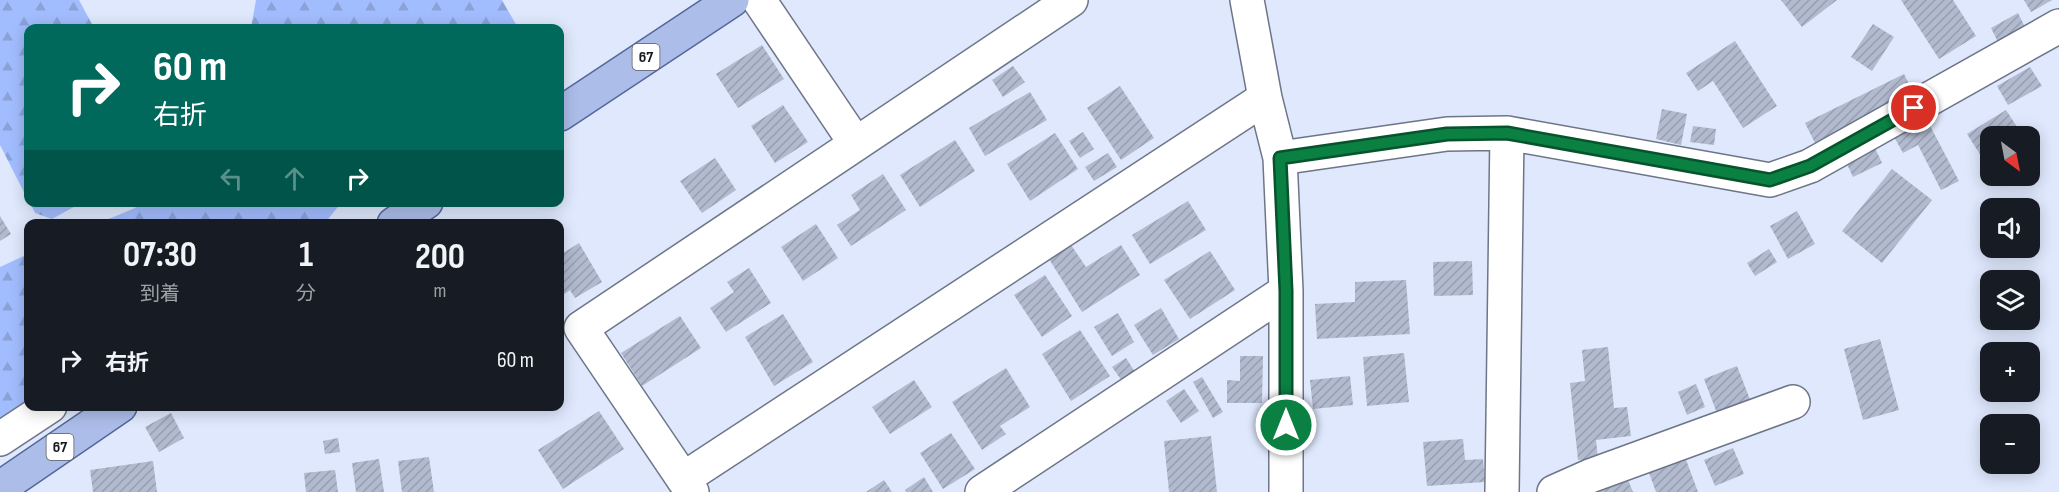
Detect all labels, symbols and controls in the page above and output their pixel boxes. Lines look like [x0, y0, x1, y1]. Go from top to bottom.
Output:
text: 60 m [153, 42, 227, 93]
road number: 67 [632, 44, 660, 70]
icon: right [54, 48, 132, 126]
pin [1888, 82, 1939, 133]
icon: arrive [1897, 91, 1930, 124]
text: 右折 [153, 100, 207, 132]
north arrow [1980, 126, 2040, 186]
map controls [1980, 126, 2040, 474]
icon: left [215, 162, 248, 195]
icon: ahead [278, 162, 311, 195]
icon: right [341, 162, 374, 195]
button: sound [1980, 198, 2040, 258]
text: 07:30 [123, 234, 197, 277]
text: 1 [299, 234, 313, 277]
text: 200 [415, 236, 465, 279]
button: layers [1980, 270, 2040, 330]
text: m [434, 279, 446, 303]
text: 到着 [140, 282, 180, 306]
text: 分 [296, 282, 316, 306]
button: + [1980, 342, 2040, 402]
icon: right [54, 344, 87, 377]
text: 60 m [497, 347, 534, 374]
text: 右折 [105, 350, 149, 377]
position arrow [1254, 393, 1318, 457]
button: − [1980, 414, 2040, 474]
road number: 67 [46, 434, 74, 460]

